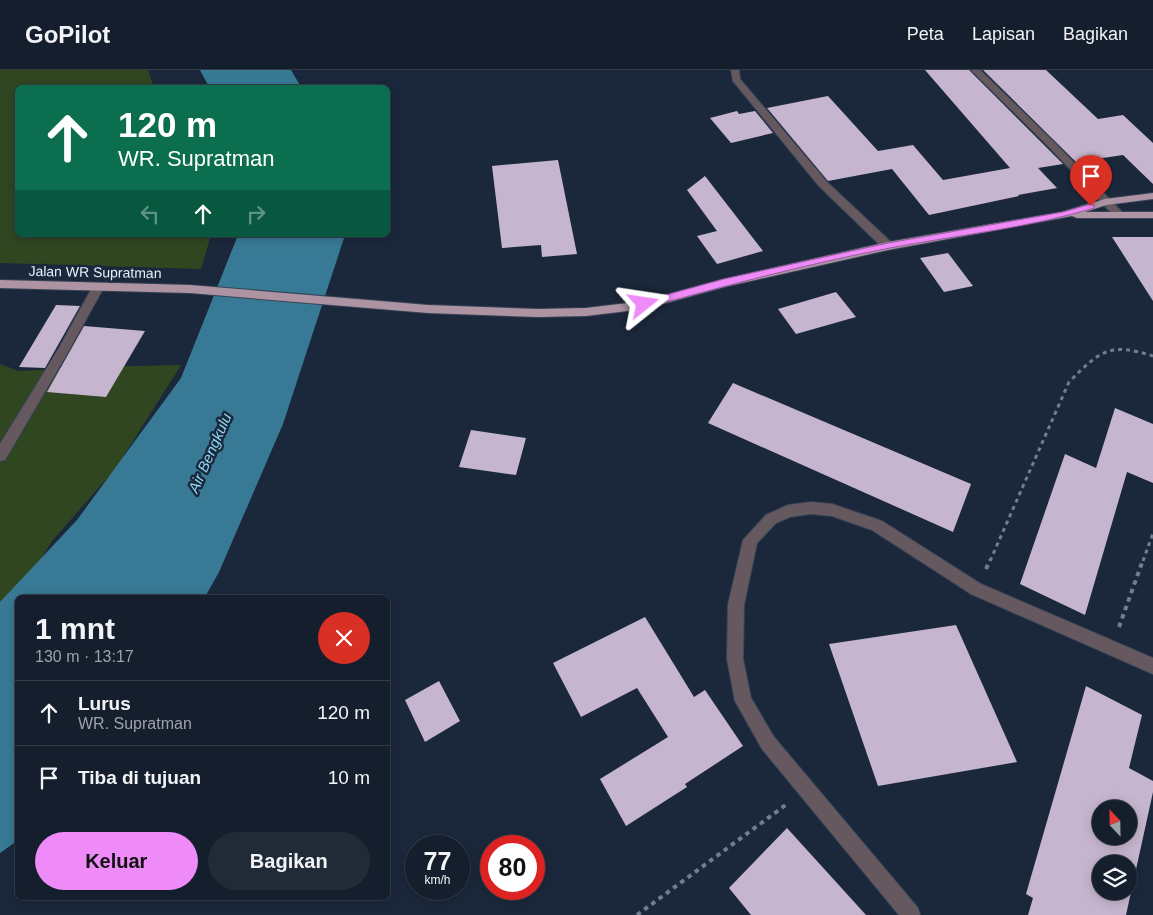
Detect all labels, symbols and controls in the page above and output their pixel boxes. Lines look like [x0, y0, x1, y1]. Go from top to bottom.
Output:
text: GoPilot [25, 21, 110, 48]
text: Peta [907, 24, 944, 44]
text: Lapisan [972, 24, 1035, 44]
text: Bagikan [1063, 24, 1128, 44]
icon: ahead [35, 105, 100, 170]
text: 120 m [118, 105, 217, 144]
text: WR. Supratman [118, 146, 275, 171]
pin [1070, 155, 1112, 206]
icon: arrive [1077, 162, 1105, 190]
icon: left [136, 200, 164, 228]
icon: ahead [189, 200, 217, 228]
icon: right [242, 200, 270, 228]
street label: Jalan WR Supratman [28, 263, 162, 281]
position arrow [617, 277, 669, 329]
water label: Air Bengkulu [184, 410, 235, 496]
text: 1 mnt [35, 612, 115, 645]
button: close [318, 612, 370, 664]
text: 130 m · 13:17 [35, 648, 134, 665]
text: Lurus [78, 693, 131, 714]
icon: ahead [35, 699, 63, 727]
text: 120 m [317, 702, 370, 723]
text: WR. Supratman [78, 715, 192, 732]
icon: arrive [35, 764, 63, 792]
text: Tiba di tujuan [78, 767, 201, 788]
text: 10 m [328, 767, 370, 788]
north arrow [1092, 800, 1138, 845]
map controls [1092, 800, 1137, 900]
button: Keluar [35, 832, 198, 890]
button: Bagikan [208, 832, 370, 890]
speed limit sign: 80 [480, 835, 545, 900]
text: 77 [424, 847, 451, 875]
button: layers [1092, 855, 1137, 900]
text: km/h [424, 873, 451, 887]

